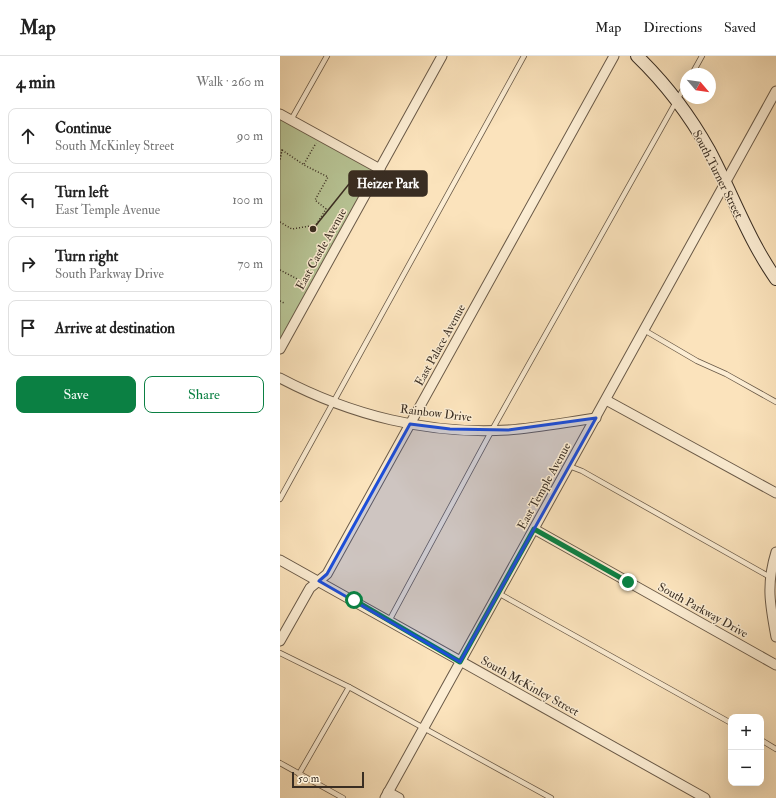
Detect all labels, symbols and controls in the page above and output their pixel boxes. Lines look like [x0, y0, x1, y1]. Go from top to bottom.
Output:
text: Map [20, 16, 56, 40]
text: Map [595, 19, 621, 36]
text: Directions [643, 19, 702, 36]
text: Saved [724, 19, 756, 36]
north arrow [680, 68, 716, 104]
text: 4 min [16, 72, 55, 93]
text: Walk · 260 m [196, 74, 264, 90]
text: Continue [55, 119, 111, 138]
icon: ahead [17, 125, 39, 147]
text: 90 m [237, 128, 263, 144]
street label: South Turner Street [689, 128, 746, 221]
text: South McKinley Street [55, 138, 174, 154]
callout: Heizer Park [349, 171, 427, 196]
text: Heizer Park [357, 176, 420, 192]
text: Turn left [55, 183, 109, 202]
icon: left [17, 189, 39, 211]
text: 100 m [232, 192, 263, 208]
text: East Temple Avenue [55, 202, 160, 218]
street label: East Castle Avenue [293, 206, 350, 293]
text: Turn right [55, 247, 118, 266]
icon: right [17, 253, 39, 275]
text: 70 m [238, 256, 263, 272]
text: South Parkway Drive [55, 266, 164, 282]
street label: East Palace Avenue [412, 302, 469, 389]
icon: arrive [17, 317, 39, 339]
text: Arrive at destination [55, 319, 175, 338]
button: Save [16, 376, 136, 413]
button: Share [144, 376, 264, 413]
street label: Rainbow Drive [399, 402, 473, 425]
street label: East Temple Avenue [514, 440, 575, 532]
route end [619, 573, 637, 591]
street label: South Parkway Drive [655, 580, 750, 641]
route start [345, 591, 363, 609]
street label: South McKinley Street [478, 653, 582, 720]
map controls [728, 714, 764, 786]
button: + [728, 714, 764, 750]
button: − [728, 750, 764, 786]
scale bar [292, 770, 364, 789]
text: 50 m [298, 772, 319, 785]

